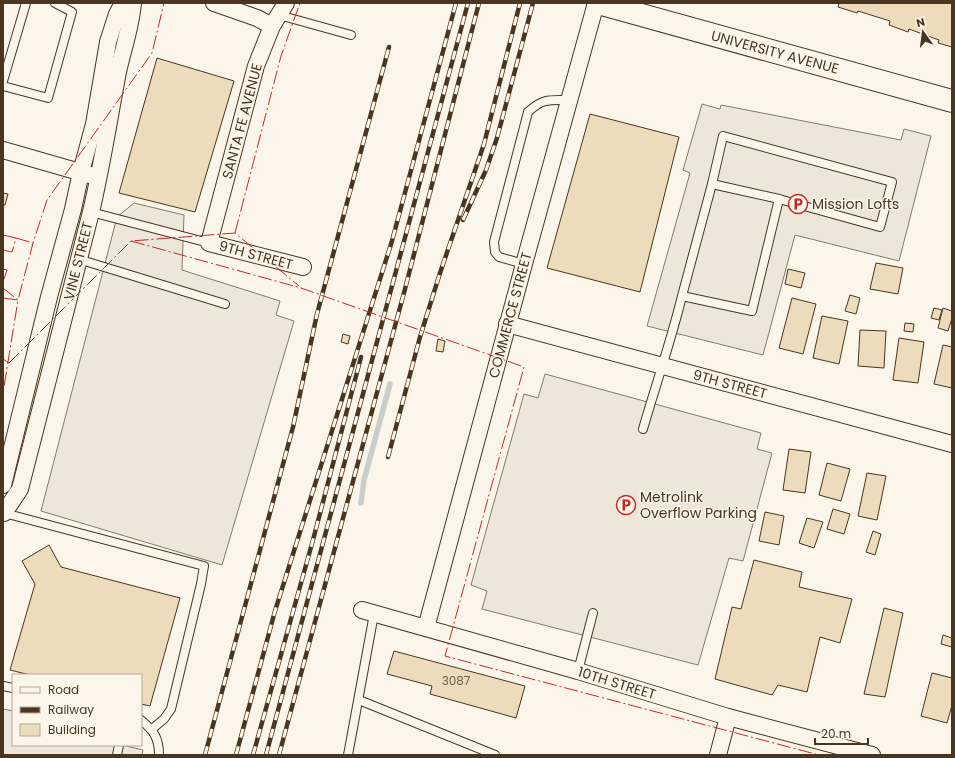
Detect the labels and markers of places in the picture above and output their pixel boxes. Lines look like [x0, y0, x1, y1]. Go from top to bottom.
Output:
parking icon: Mission Lofts [787, 193, 809, 215]
place label: Mission Lofts [812, 194, 899, 214]
place label: Metrolink Overflow Parking [640, 487, 757, 523]
parking icon: Metrolink Overflow Parking [615, 494, 637, 516]

